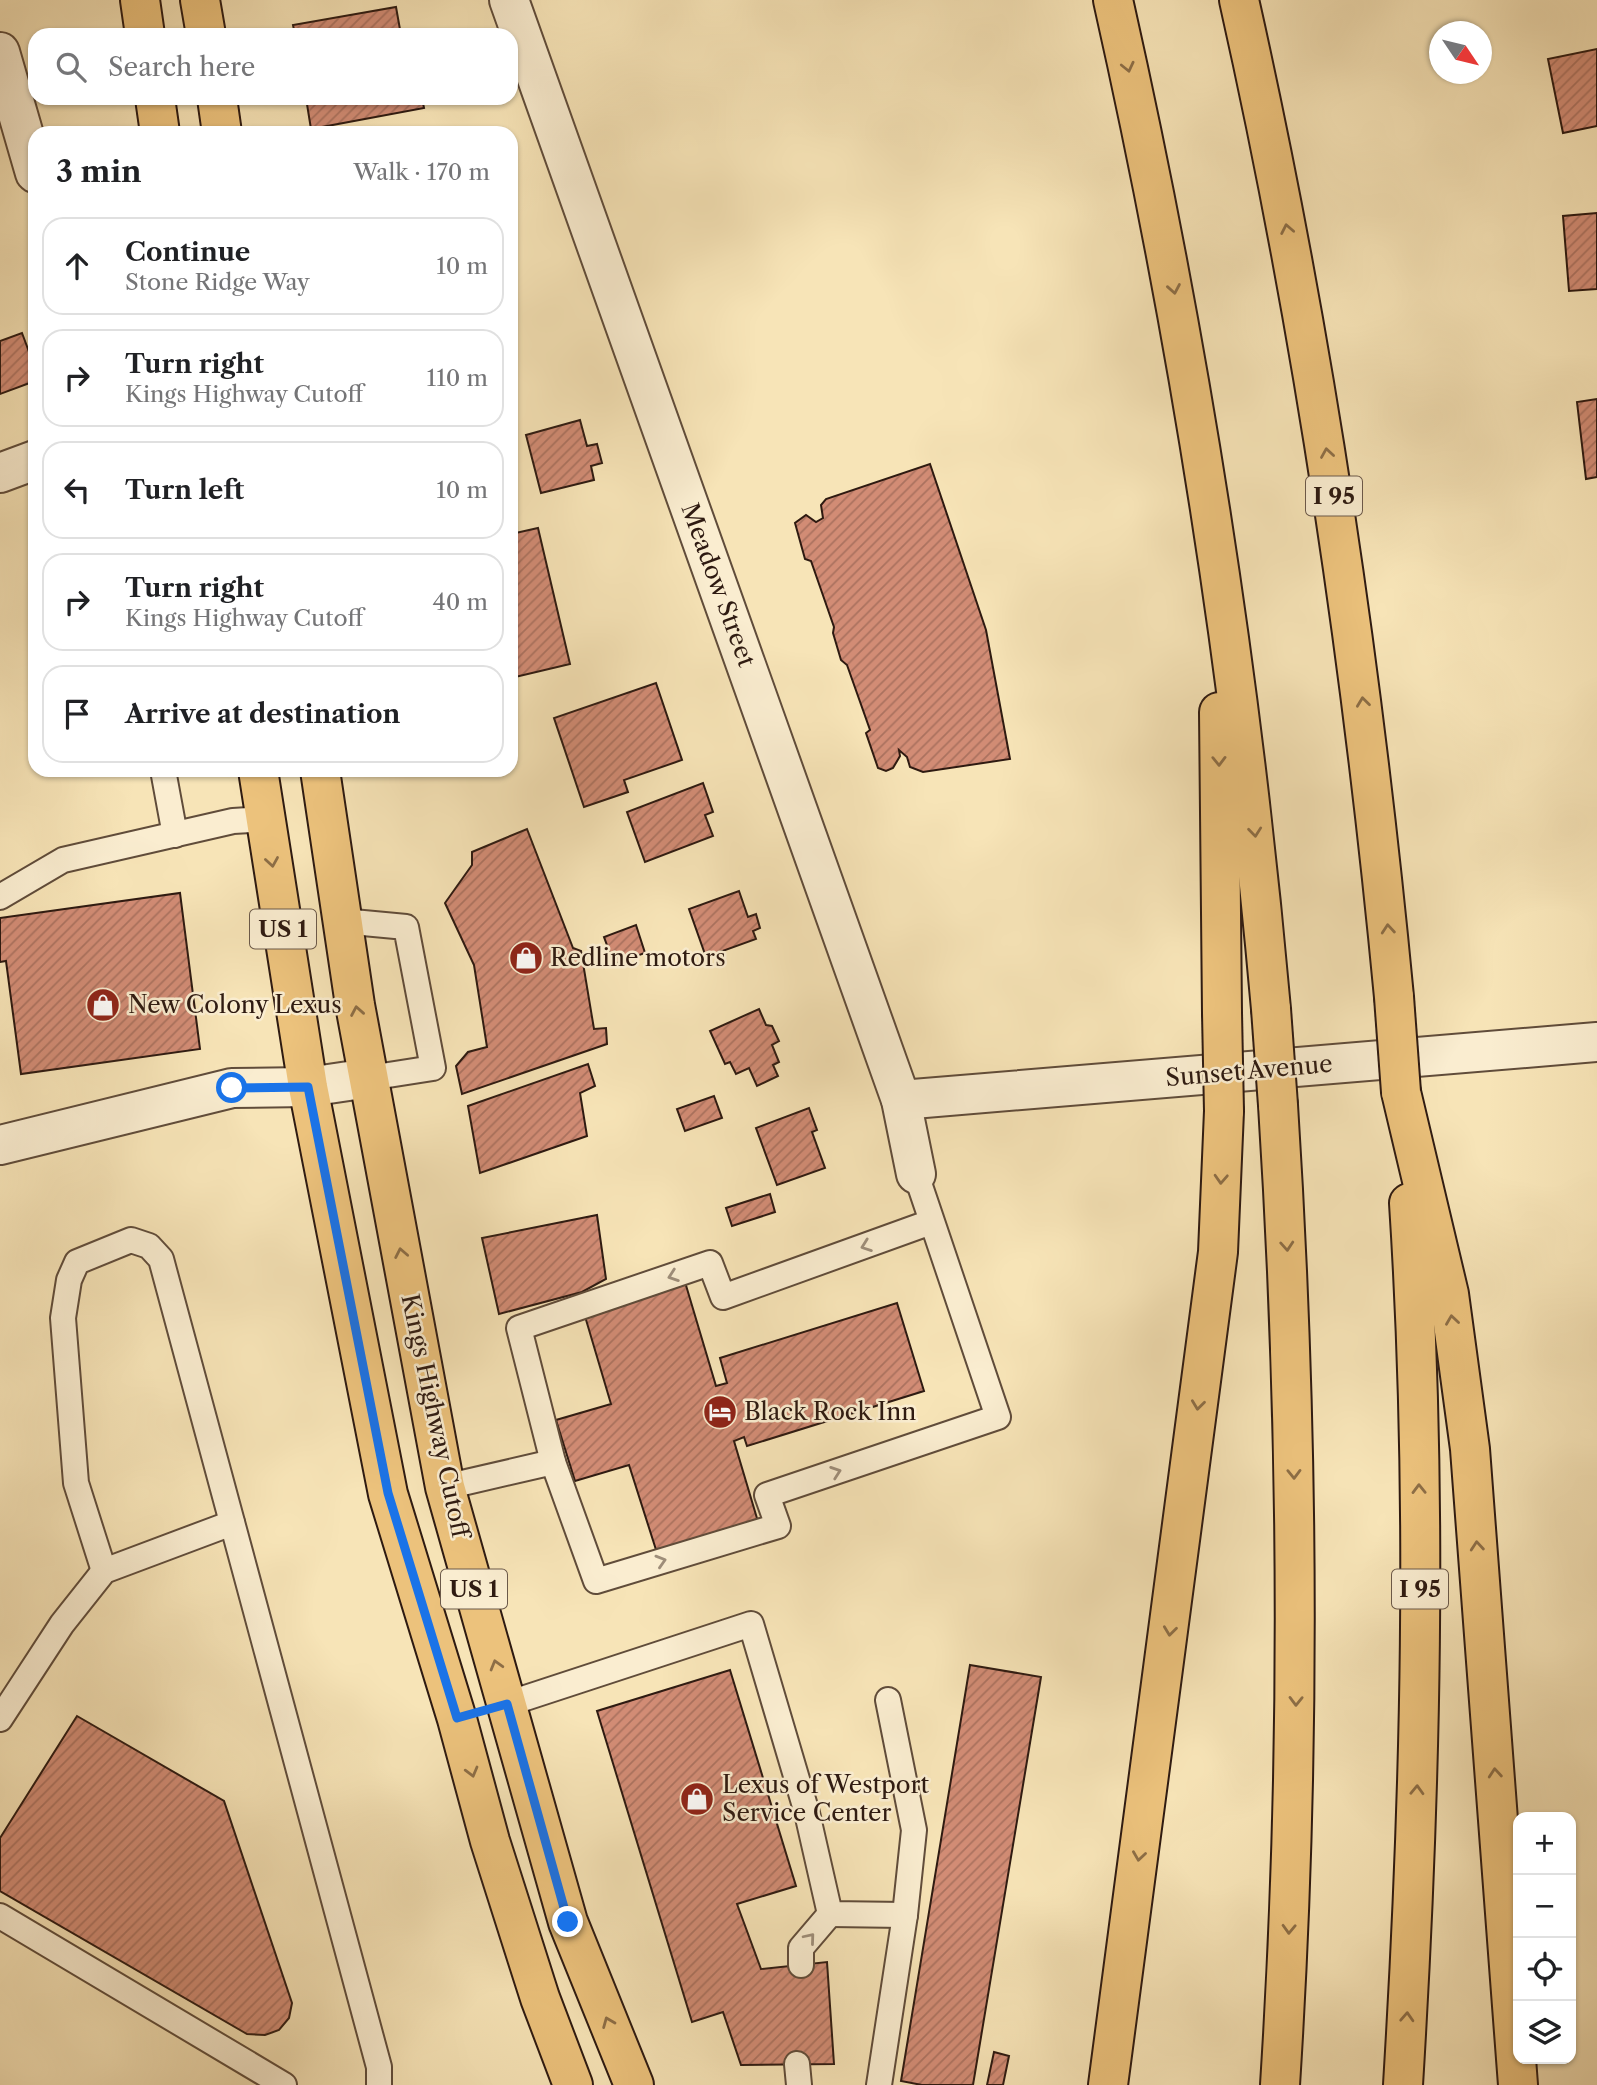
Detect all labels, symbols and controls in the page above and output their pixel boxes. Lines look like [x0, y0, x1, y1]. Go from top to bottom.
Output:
north arrow [1429, 21, 1492, 84]
search box [28, 28, 518, 105]
icon: search [52, 48, 90, 86]
text: Search here [108, 51, 255, 83]
one-way arrow [1120, 61, 1134, 73]
text: 3 min [56, 153, 142, 190]
text: Walk · 170 m [353, 158, 490, 186]
one-way arrow [1281, 223, 1296, 235]
text: Continue [125, 236, 250, 268]
icon: ahead [58, 247, 96, 285]
text: 10 m [436, 252, 488, 280]
text: Stone Ridge Way [125, 268, 310, 296]
one-way arrow [1166, 283, 1181, 295]
text: Turn right [125, 348, 264, 380]
icon: right [58, 359, 96, 397]
text: 110 m [427, 364, 488, 392]
text: Kings Highway Cutoff [125, 380, 363, 408]
one-way arrow [1320, 447, 1335, 459]
icon: left [58, 471, 96, 509]
text: Turn left [125, 474, 244, 506]
text: 10 m [436, 476, 488, 504]
road number: I 95 [1306, 476, 1362, 516]
street label: Meadow Street [675, 499, 762, 671]
text: Turn right [125, 572, 264, 604]
icon: right [58, 583, 96, 621]
text: 40 m [433, 588, 488, 616]
text: Kings Highway Cutoff [125, 604, 363, 632]
icon: arrive [58, 695, 96, 733]
one-way arrow [1356, 697, 1371, 708]
text: Arrive at destination [125, 698, 400, 730]
one-way arrow [1211, 756, 1227, 767]
one-way arrow [1247, 826, 1262, 838]
one-way arrow [265, 856, 280, 868]
road number: US 1 [250, 910, 316, 948]
one-way arrow [1381, 923, 1396, 934]
shop icon: Redline motors [507, 939, 545, 977]
place label: Redline motors [550, 943, 726, 972]
shop icon: New Colony Lexus [84, 986, 122, 1024]
place label: New Colony Lexus [128, 990, 342, 1019]
one-way arrow [350, 1005, 365, 1017]
street label: Sunset Avenue [1164, 1049, 1334, 1092]
route start [216, 1072, 247, 1103]
one-way arrow [1214, 1174, 1229, 1185]
one-way arrow [861, 1237, 873, 1251]
one-way arrow [1280, 1241, 1295, 1252]
one-way arrow [395, 1247, 410, 1259]
one-way arrow [667, 1268, 680, 1282]
street label: Kings Highway Cutoff [395, 1291, 476, 1543]
one-way arrow [1445, 1314, 1460, 1326]
hotel icon: Black Rock Inn [701, 1393, 739, 1431]
place label: Black Rock Inn [744, 1397, 916, 1426]
one-way arrow [1191, 1399, 1206, 1411]
one-way arrow [829, 1466, 842, 1480]
one-way arrow [1287, 1468, 1302, 1479]
one-way arrow [1411, 1483, 1427, 1493]
one-way arrow [1470, 1540, 1485, 1551]
one-way arrow [655, 1555, 667, 1570]
road number: US 1 [441, 1570, 507, 1608]
road number: I 95 [1392, 1570, 1448, 1608]
one-way arrow [1162, 1625, 1177, 1637]
one-way arrow [490, 1659, 504, 1671]
one-way arrow [1288, 1696, 1303, 1707]
one-way arrow [463, 1766, 478, 1778]
one-way arrow [1488, 1767, 1503, 1778]
place label: Lexus of Westport Service Center [722, 1770, 930, 1827]
shop icon: Lexus of Westport Service Center [678, 1780, 716, 1818]
one-way arrow [1410, 1784, 1425, 1795]
map controls [1513, 1812, 1576, 2064]
button: + [1513, 1812, 1576, 1875]
one-way arrow [1132, 1851, 1147, 1862]
button: − [1513, 1875, 1576, 1938]
route end [552, 1906, 583, 1937]
one-way arrow [1281, 1923, 1296, 1934]
one-way arrow [802, 1933, 814, 1946]
button: locate [1513, 1938, 1576, 2001]
button: layers [1513, 2001, 1576, 2064]
one-way arrow [1400, 2011, 1415, 2022]
one-way arrow [602, 2016, 616, 2029]

